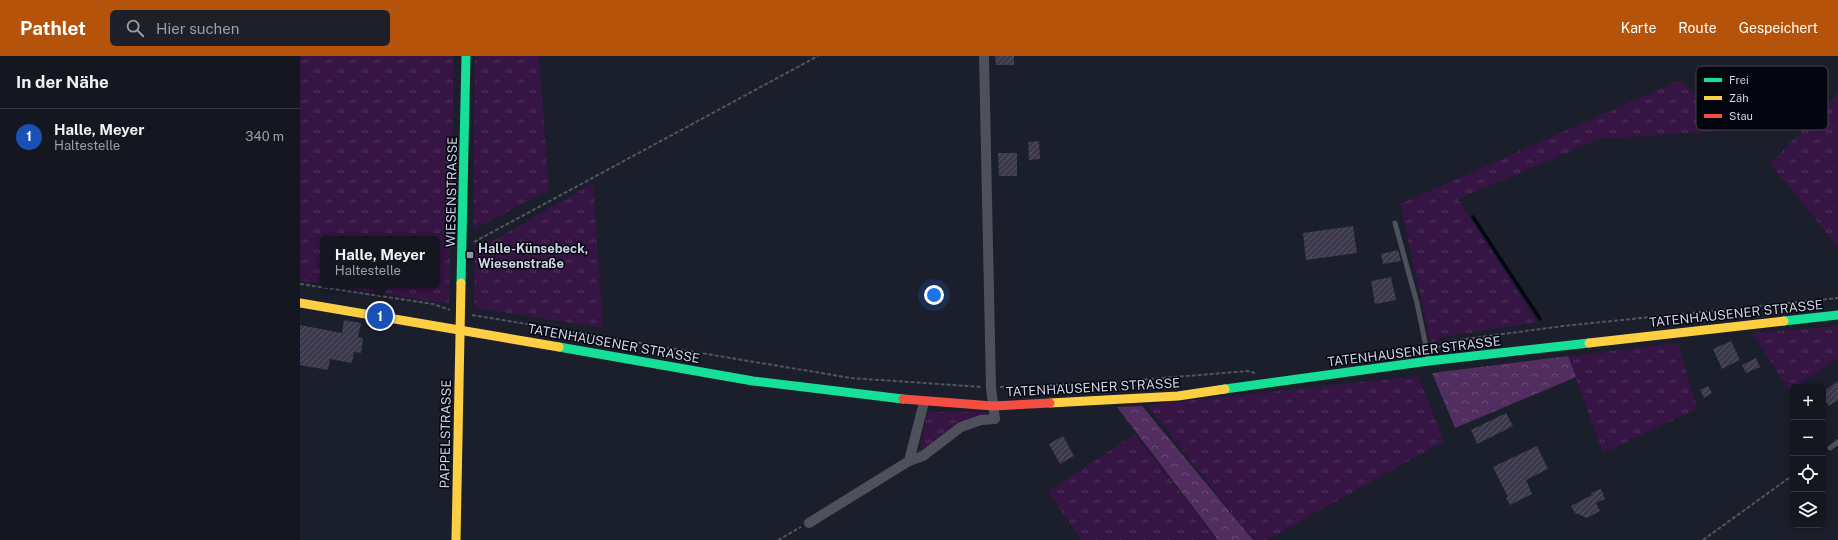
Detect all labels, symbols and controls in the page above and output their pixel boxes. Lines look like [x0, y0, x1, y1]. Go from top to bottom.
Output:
search box [110, 10, 390, 46]
text: Pathlet [20, 17, 86, 39]
icon: search [124, 17, 146, 39]
text: Hier suchen [156, 20, 239, 37]
text: Karte [1621, 20, 1656, 36]
text: Route [1678, 20, 1717, 36]
text: Gespeichert [1739, 20, 1818, 36]
legend [1696, 66, 1828, 130]
text: In der Nähe [16, 72, 109, 92]
text: Frei [1729, 74, 1749, 86]
text: Zäh [1729, 92, 1749, 104]
text: Stau [1729, 110, 1753, 122]
text: Halle, Meyer [54, 121, 144, 138]
text: 1 [26, 129, 32, 144]
text: 340 m [245, 129, 284, 144]
street label: WIESENSTRASSE [443, 137, 460, 247]
text: Haltestelle [54, 138, 120, 153]
popup [320, 236, 440, 288]
place label: Halle-Künsebeck, Wiesenstraße [478, 241, 588, 271]
text: Halle, Meyer [335, 246, 425, 263]
marker: Halle-Künsebeck, Wiesenstraße [465, 250, 475, 260]
text: Haltestelle [335, 263, 401, 278]
your location [924, 285, 944, 305]
street label: TATENHAUSENER STRASSE [1648, 297, 1824, 330]
pin: 1 [367, 301, 393, 331]
street label: TATENHAUSENER STRASSE [527, 321, 701, 366]
street label: TATENHAUSENER STRASSE [1327, 333, 1502, 370]
street label: TATENHAUSENER STRASSE [1005, 375, 1181, 400]
street label: PAPPELSTRASSE [437, 380, 454, 489]
map controls [1790, 384, 1826, 528]
button: + [1790, 384, 1826, 420]
button: − [1790, 420, 1826, 456]
button: locate [1790, 456, 1826, 492]
button: layers [1790, 492, 1826, 528]

